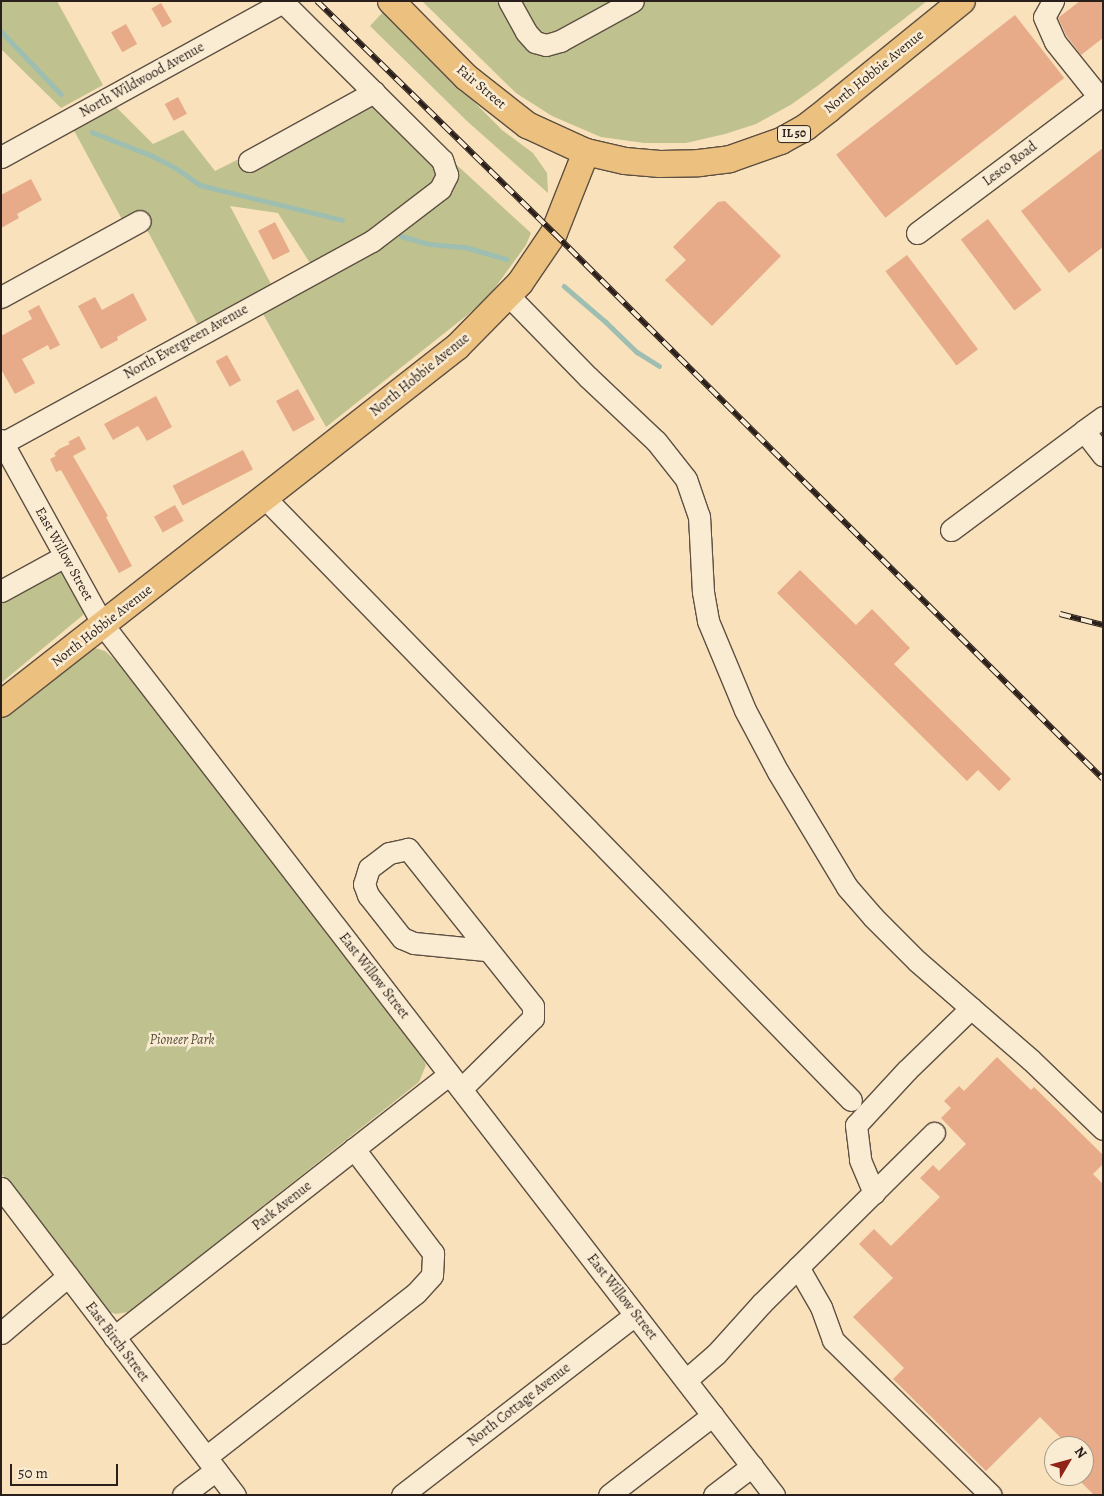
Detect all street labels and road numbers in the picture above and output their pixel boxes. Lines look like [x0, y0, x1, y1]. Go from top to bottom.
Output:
street label: North Hobbie Avenue [821, 27, 927, 117]
street label: North Wildwood Avenue [77, 39, 207, 121]
street label: Fair Street [453, 61, 509, 113]
road number: IL 50 [776, 125, 812, 144]
street label: Lesco Road [980, 138, 1040, 190]
street label: North Evergreen Avenue [121, 301, 251, 383]
street label: North Hobbie Avenue [367, 330, 473, 420]
street label: East Willow Street [31, 504, 97, 604]
street label: North Hobbie Avenue [48, 581, 156, 671]
street label: East Willow Street [335, 930, 413, 1022]
street label: Park Avenue [249, 1178, 315, 1234]
street label: East Willow Street [583, 1251, 661, 1343]
street label: East Birch Street [82, 1299, 152, 1385]
street label: North Cottage Avenue [464, 1360, 574, 1450]

